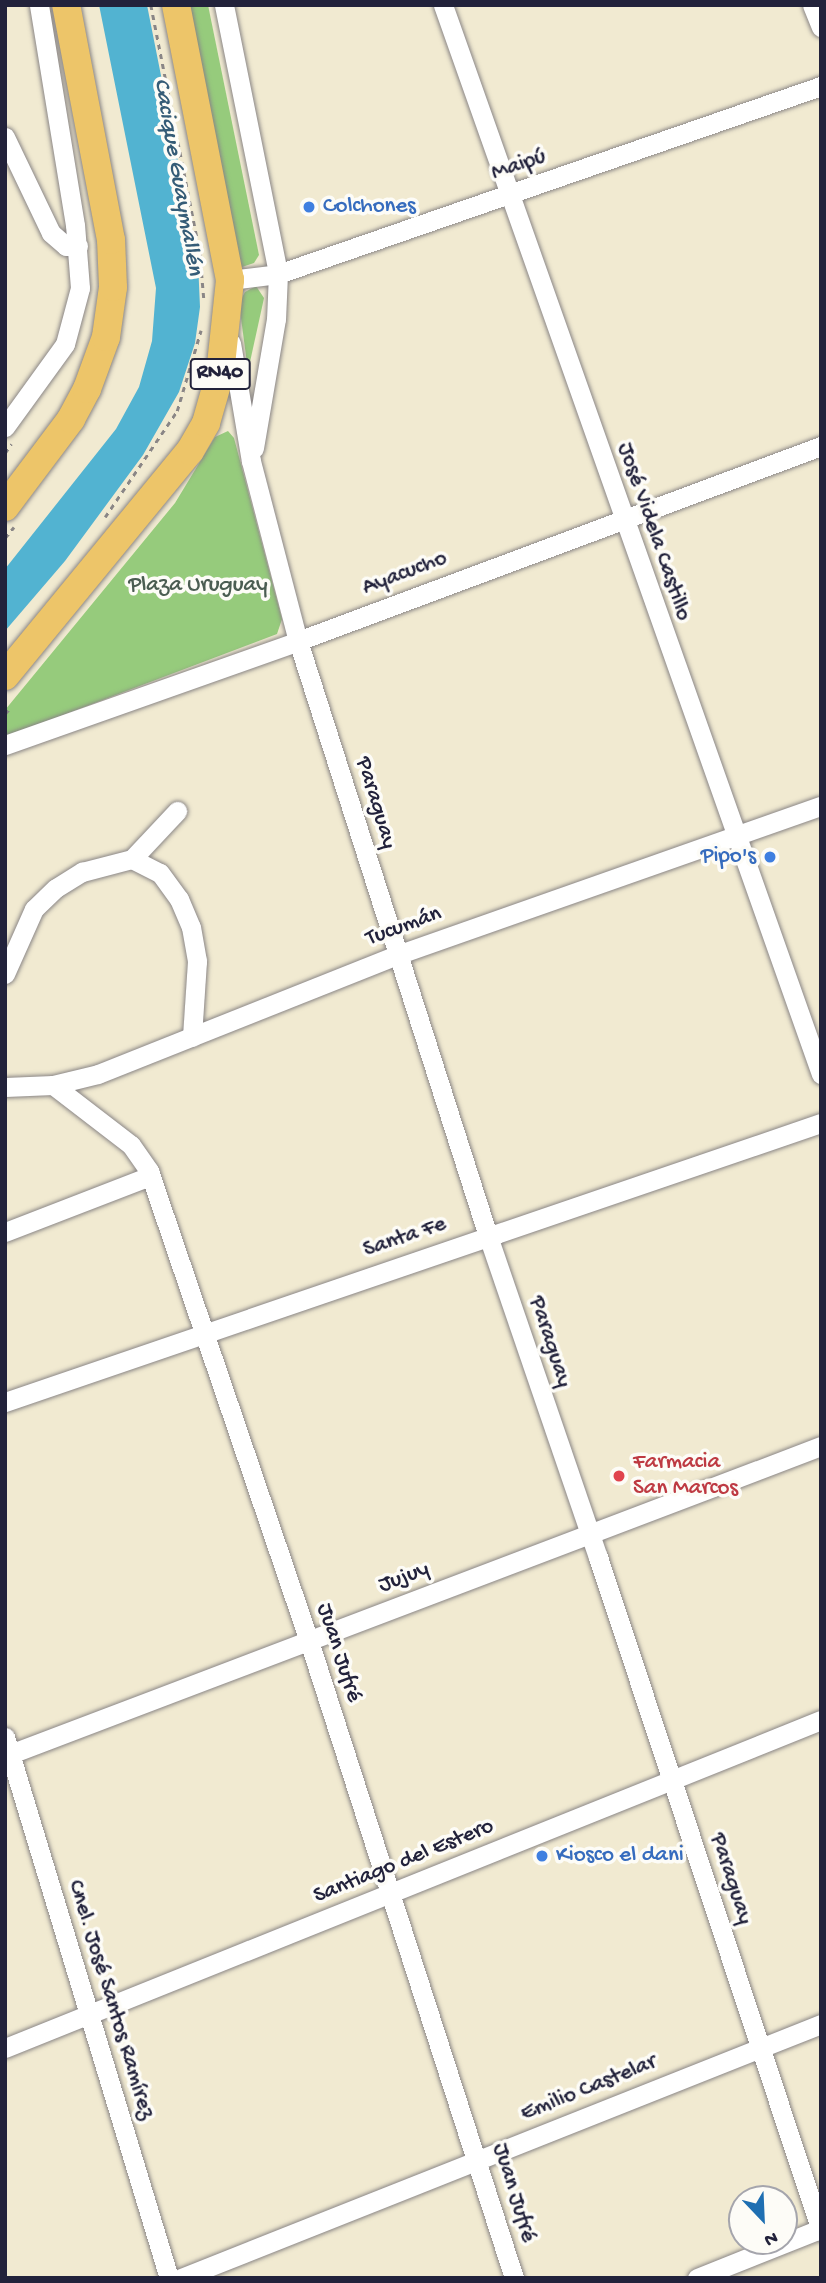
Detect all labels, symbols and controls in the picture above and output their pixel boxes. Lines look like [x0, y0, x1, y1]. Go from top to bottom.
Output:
water label: Cacique Guaymallén [145, 76, 209, 278]
street label: Maipú [488, 144, 550, 188]
place label: Colchones [323, 193, 416, 221]
marker: Colchones [301, 199, 317, 215]
road number: RN40 [188, 356, 252, 392]
street label: José Videla Castillo [610, 439, 696, 625]
street label: Ayacucho [359, 545, 451, 603]
park label: Plaza Uruguay [128, 572, 268, 600]
street label: Paraguay [348, 754, 402, 852]
place label: Pipo's [701, 843, 756, 871]
marker: Pipo's [762, 849, 778, 865]
street label: Tucumán [363, 901, 445, 953]
street label: Santa Fe [360, 1211, 450, 1265]
street label: Paraguay [521, 1293, 577, 1391]
place label: Farmacia San Marcos [633, 1449, 738, 1503]
marker: Farmacia San Marcos [611, 1468, 627, 1484]
street label: Jujuy [375, 1556, 433, 1600]
street label: Juan Jufré [309, 1600, 367, 1706]
street label: Santiago del Estero [310, 1813, 498, 1911]
street label: Paraguay [702, 1830, 758, 1928]
place label: Kiosco el dani [556, 1842, 684, 1870]
marker: Kiosco el dani [534, 1848, 550, 1864]
street label: Cnel. José Santos Ramírez [60, 1877, 160, 2123]
street label: Emilio Castelar [517, 2049, 661, 2129]
street label: Juan Jufré [485, 2140, 541, 2246]
north arrow [728, 2185, 798, 2255]
text: N [760, 2225, 781, 2251]

